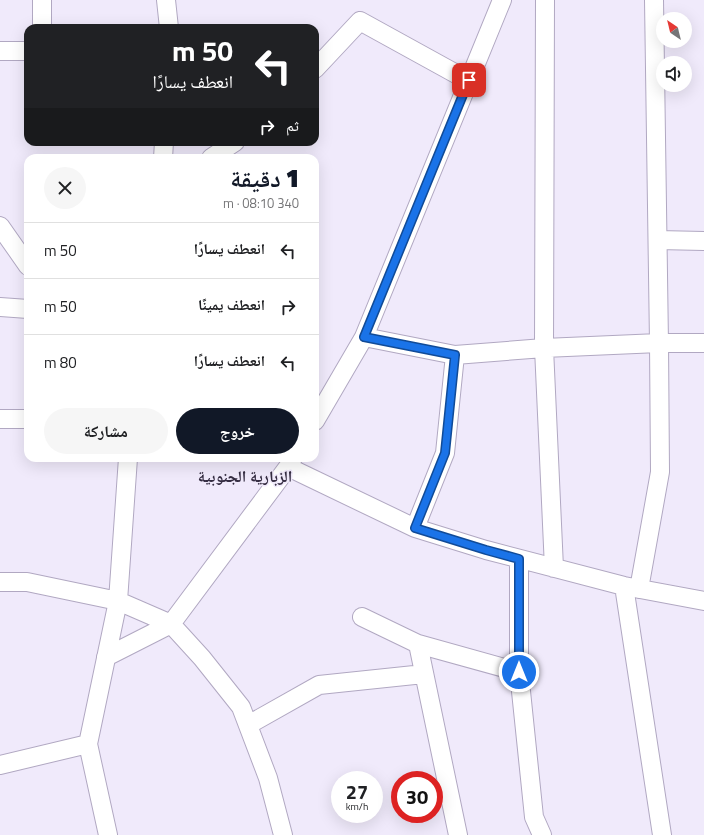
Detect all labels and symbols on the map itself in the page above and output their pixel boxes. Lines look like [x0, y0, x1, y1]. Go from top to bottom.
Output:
north arrow [656, 12, 692, 48]
pin [452, 63, 486, 97]
district label: الزبارية الجنوبية [198, 464, 292, 488]
position arrow [498, 651, 540, 693]
speed limit sign: 30 [391, 771, 443, 823]

